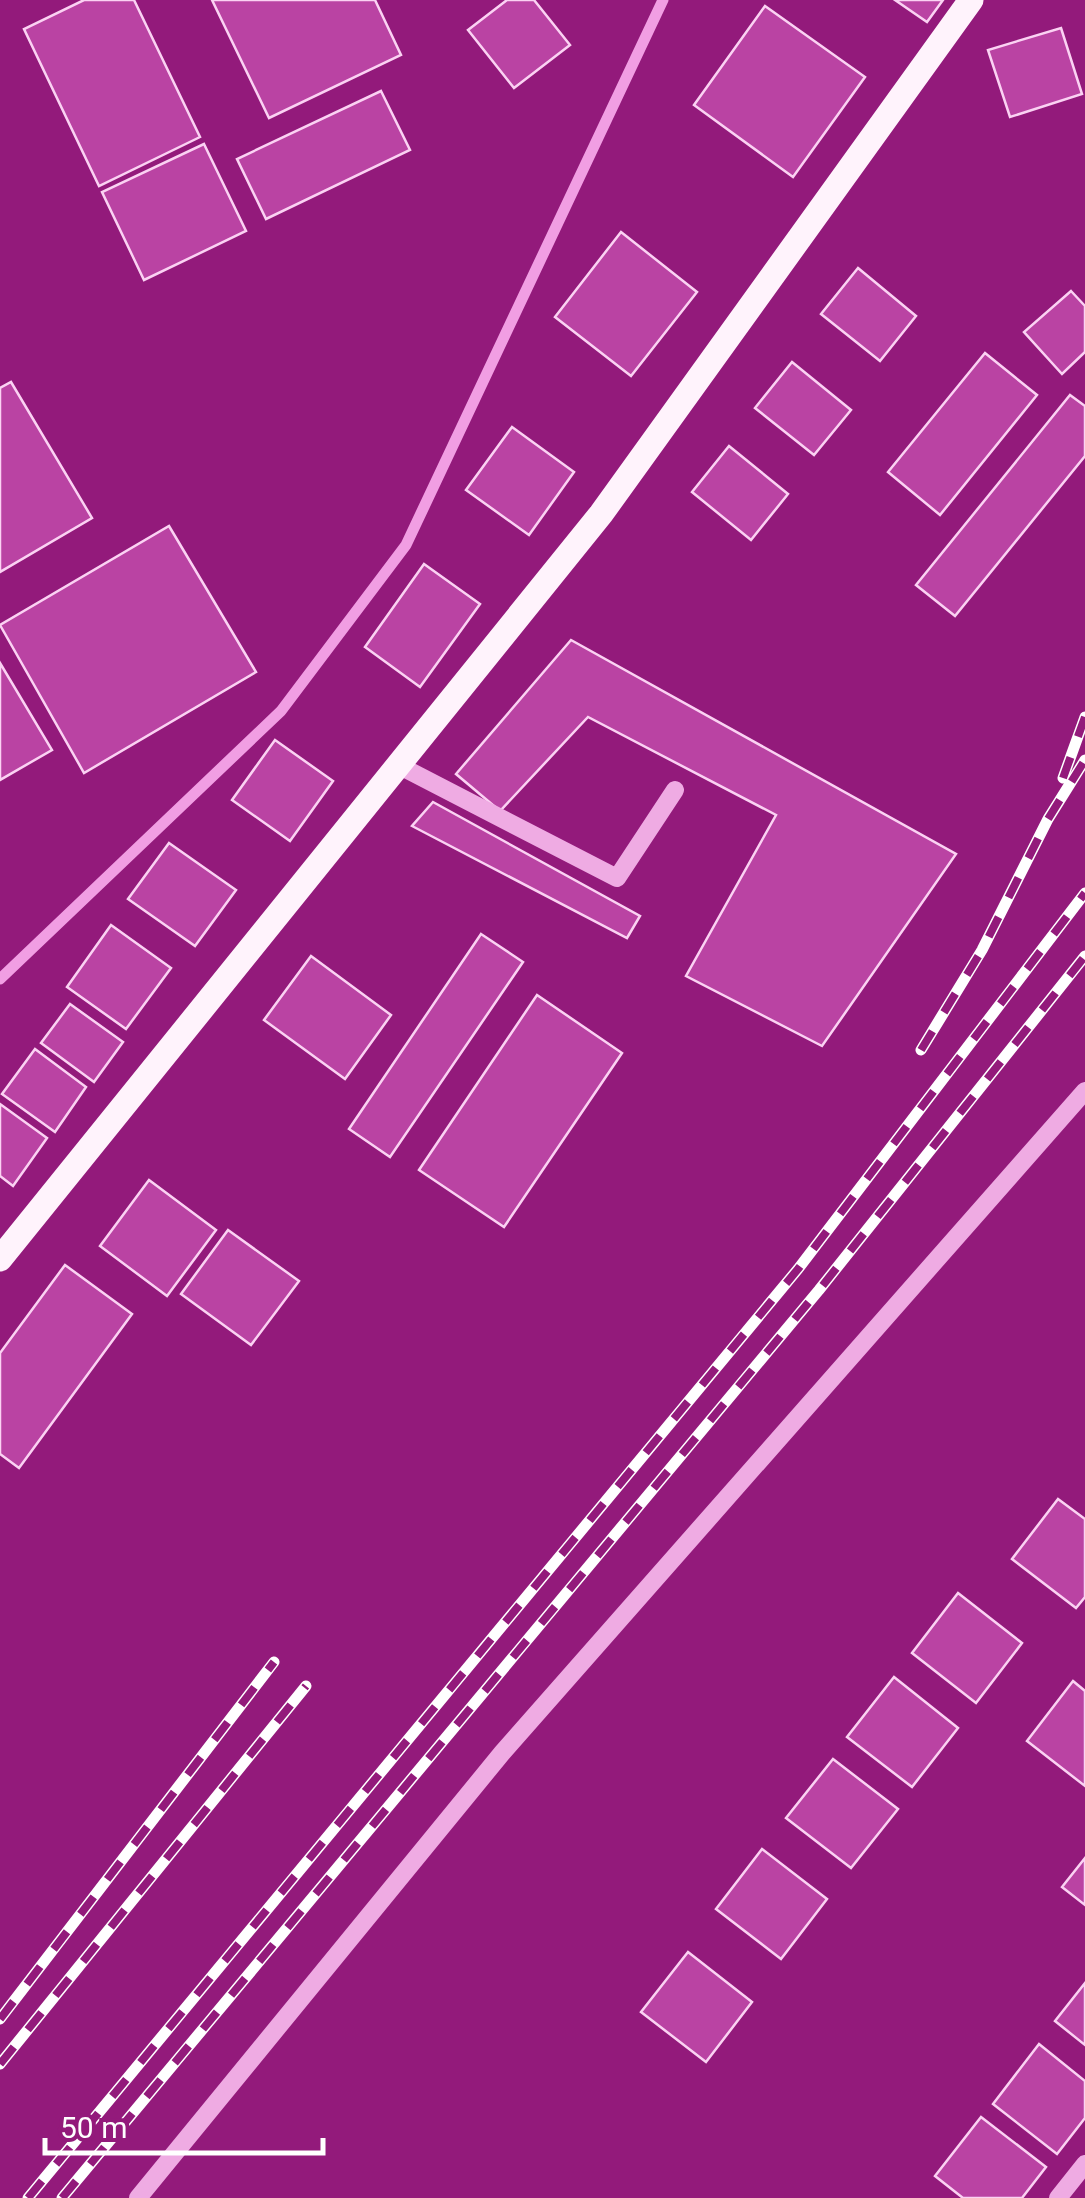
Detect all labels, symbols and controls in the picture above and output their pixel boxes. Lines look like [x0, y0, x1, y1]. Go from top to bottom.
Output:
scale bar [45, 2093, 322, 2155]
text: 50 m [60, 2110, 127, 2145]

